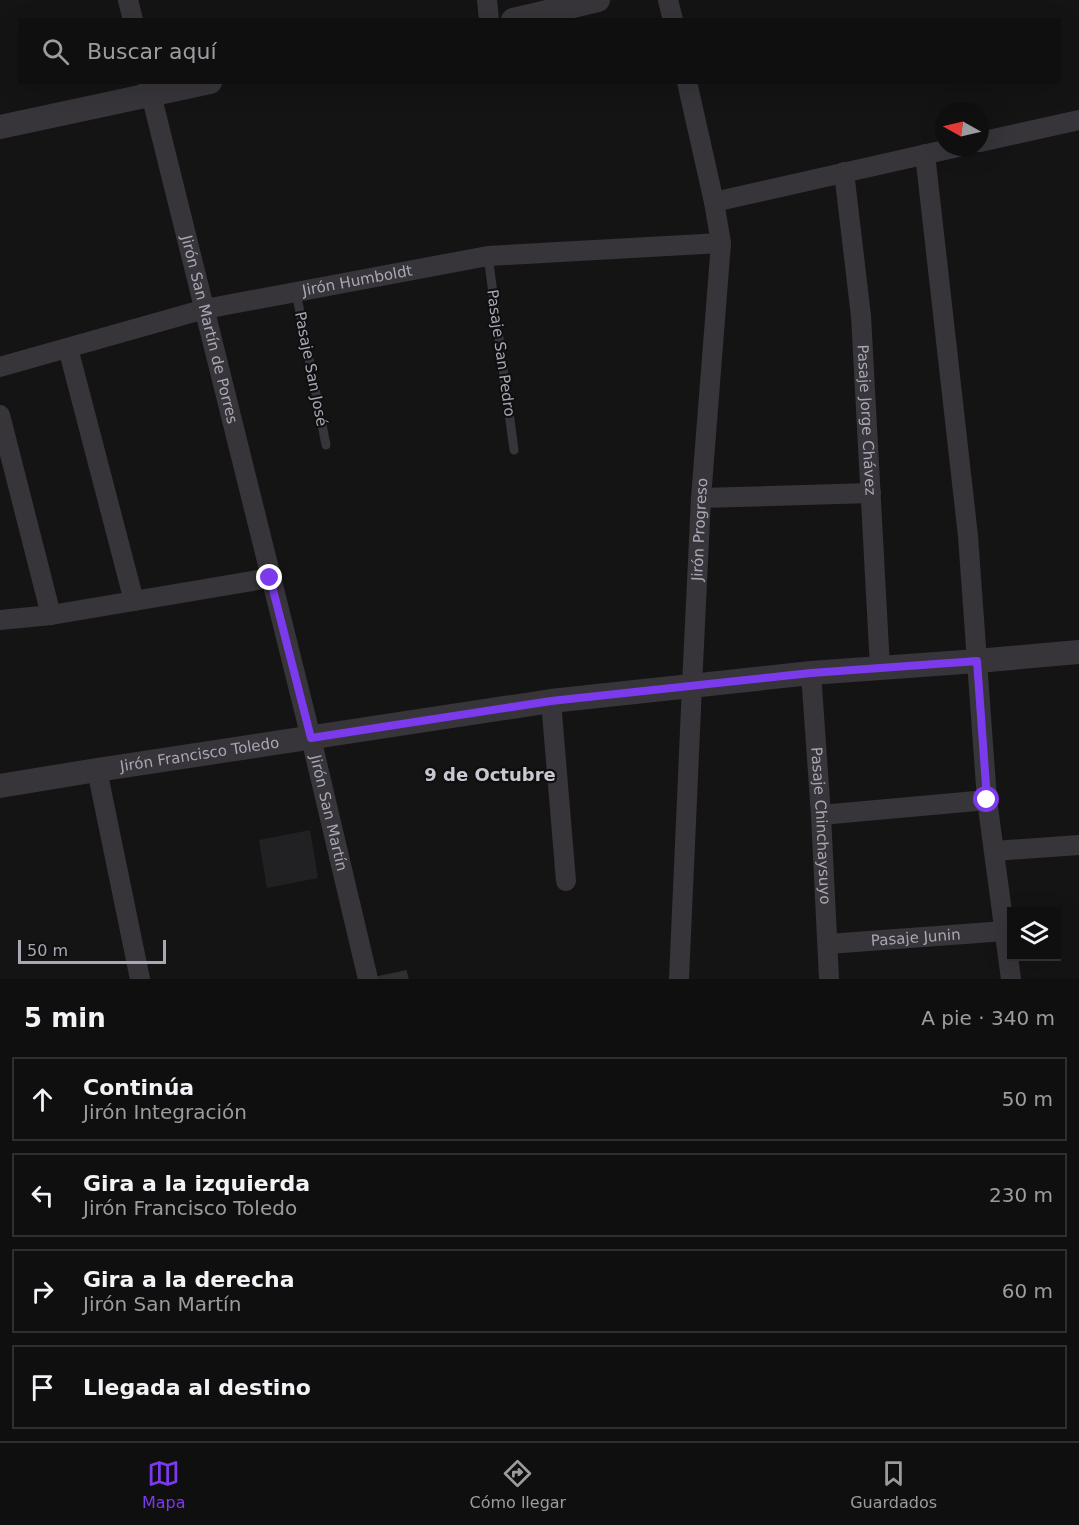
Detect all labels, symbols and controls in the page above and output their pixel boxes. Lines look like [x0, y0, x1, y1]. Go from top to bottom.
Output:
search box [18, 18, 1061, 84]
icon: search [39, 35, 72, 68]
text: Buscar aquí [87, 39, 217, 64]
north arrow [935, 102, 989, 156]
street label: Jirón San Martín de Porres [177, 232, 242, 426]
street label: Jirón Humboldt [300, 261, 414, 300]
street label: Pasaje San Pedro [483, 288, 519, 418]
street label: Pasaje San José [291, 310, 331, 428]
street label: Pasaje Jorge Chávez [854, 344, 880, 496]
street label: Jirón Progreso [688, 477, 712, 583]
route end [256, 564, 282, 590]
street label: Jirón Francisco Toledo [118, 733, 280, 776]
street label: Pasaje Chinchaysuyo [807, 746, 834, 905]
street label: Jirón San Martín [306, 752, 351, 873]
district label: 9 de Octubre [424, 764, 556, 785]
route start [973, 786, 999, 812]
map controls [1007, 907, 1061, 961]
button: layers [1007, 907, 1061, 961]
street label: Pasaje Junin [870, 925, 961, 950]
scale bar [18, 937, 166, 964]
text: 50 m [27, 941, 68, 960]
text: 5 min [24, 1003, 106, 1033]
text: A pie · 340 m [921, 1006, 1055, 1030]
text: Continúa [83, 1075, 194, 1100]
icon: ahead [26, 1083, 59, 1116]
text: 50 m [1002, 1087, 1053, 1111]
text: Jirón Integración [83, 1100, 247, 1124]
text: Gira a la izquierda [83, 1171, 310, 1196]
icon: left [26, 1179, 59, 1212]
text: 230 m [989, 1183, 1053, 1207]
text: Jirón Francisco Toledo [83, 1196, 297, 1220]
text: Gira a la derecha [83, 1267, 295, 1292]
icon: right [26, 1275, 59, 1308]
text: 60 m [1002, 1279, 1053, 1303]
text: Jirón San Martín [83, 1292, 241, 1316]
icon: arrive [26, 1371, 59, 1404]
text: Llegada al destino [83, 1375, 311, 1400]
tab: Mapa [142, 1457, 186, 1512]
tab: Cómo llegar [469, 1457, 566, 1512]
tab: Guardados [850, 1457, 937, 1512]

